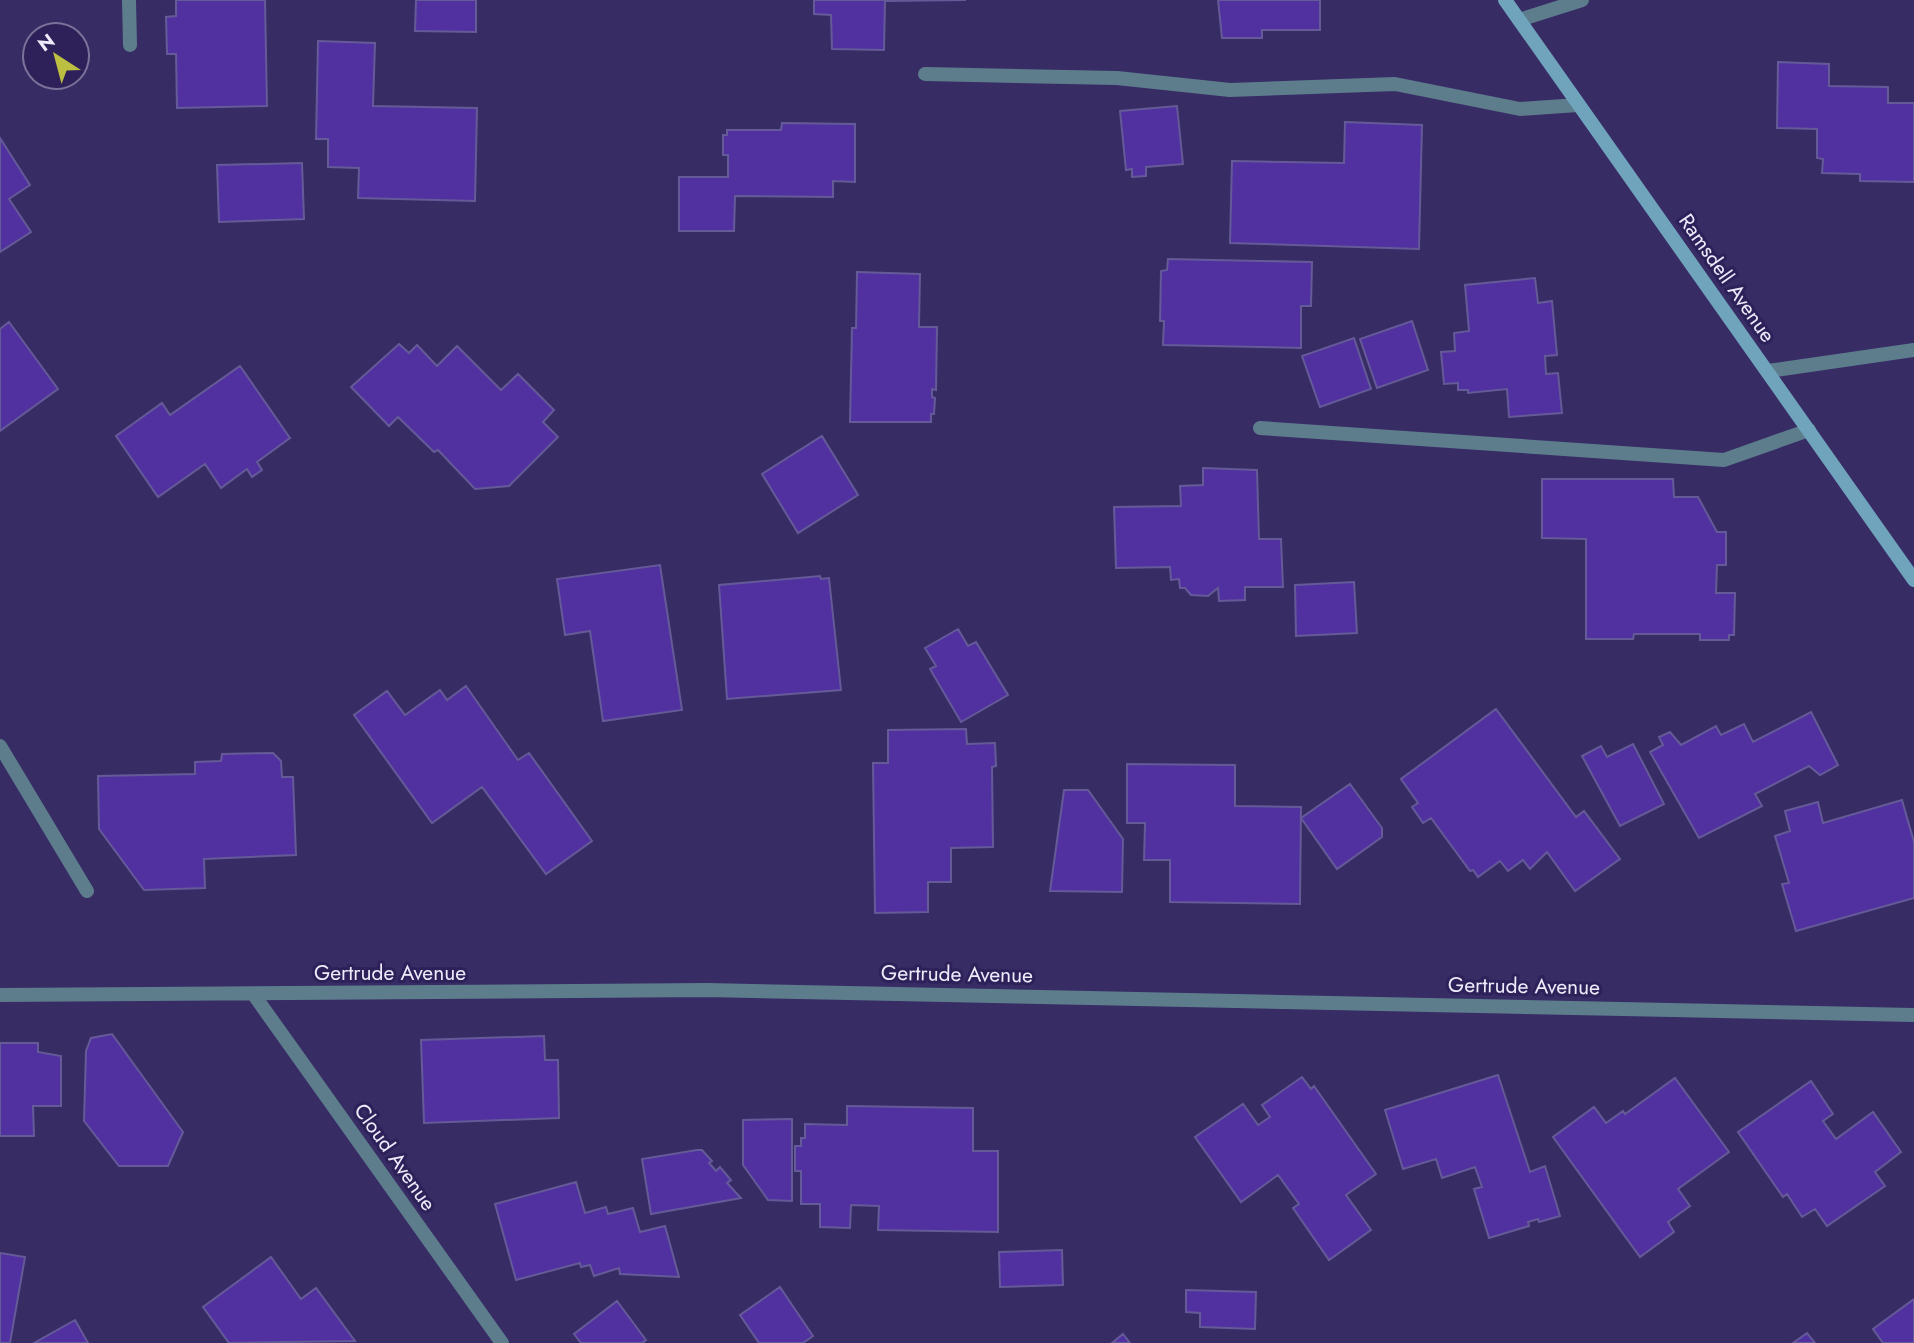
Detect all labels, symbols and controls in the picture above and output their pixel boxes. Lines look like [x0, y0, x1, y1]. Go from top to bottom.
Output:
north arrow [21, 21, 91, 91]
text: N [32, 27, 60, 58]
street label: Ramsdell Avenue [1671, 208, 1783, 349]
street label: Gertrude Avenue [314, 958, 466, 988]
street label: Gertrude Avenue [881, 958, 1033, 990]
street label: Gertrude Avenue [1448, 970, 1600, 1002]
street label: Cloud Avenue [347, 1097, 443, 1217]

